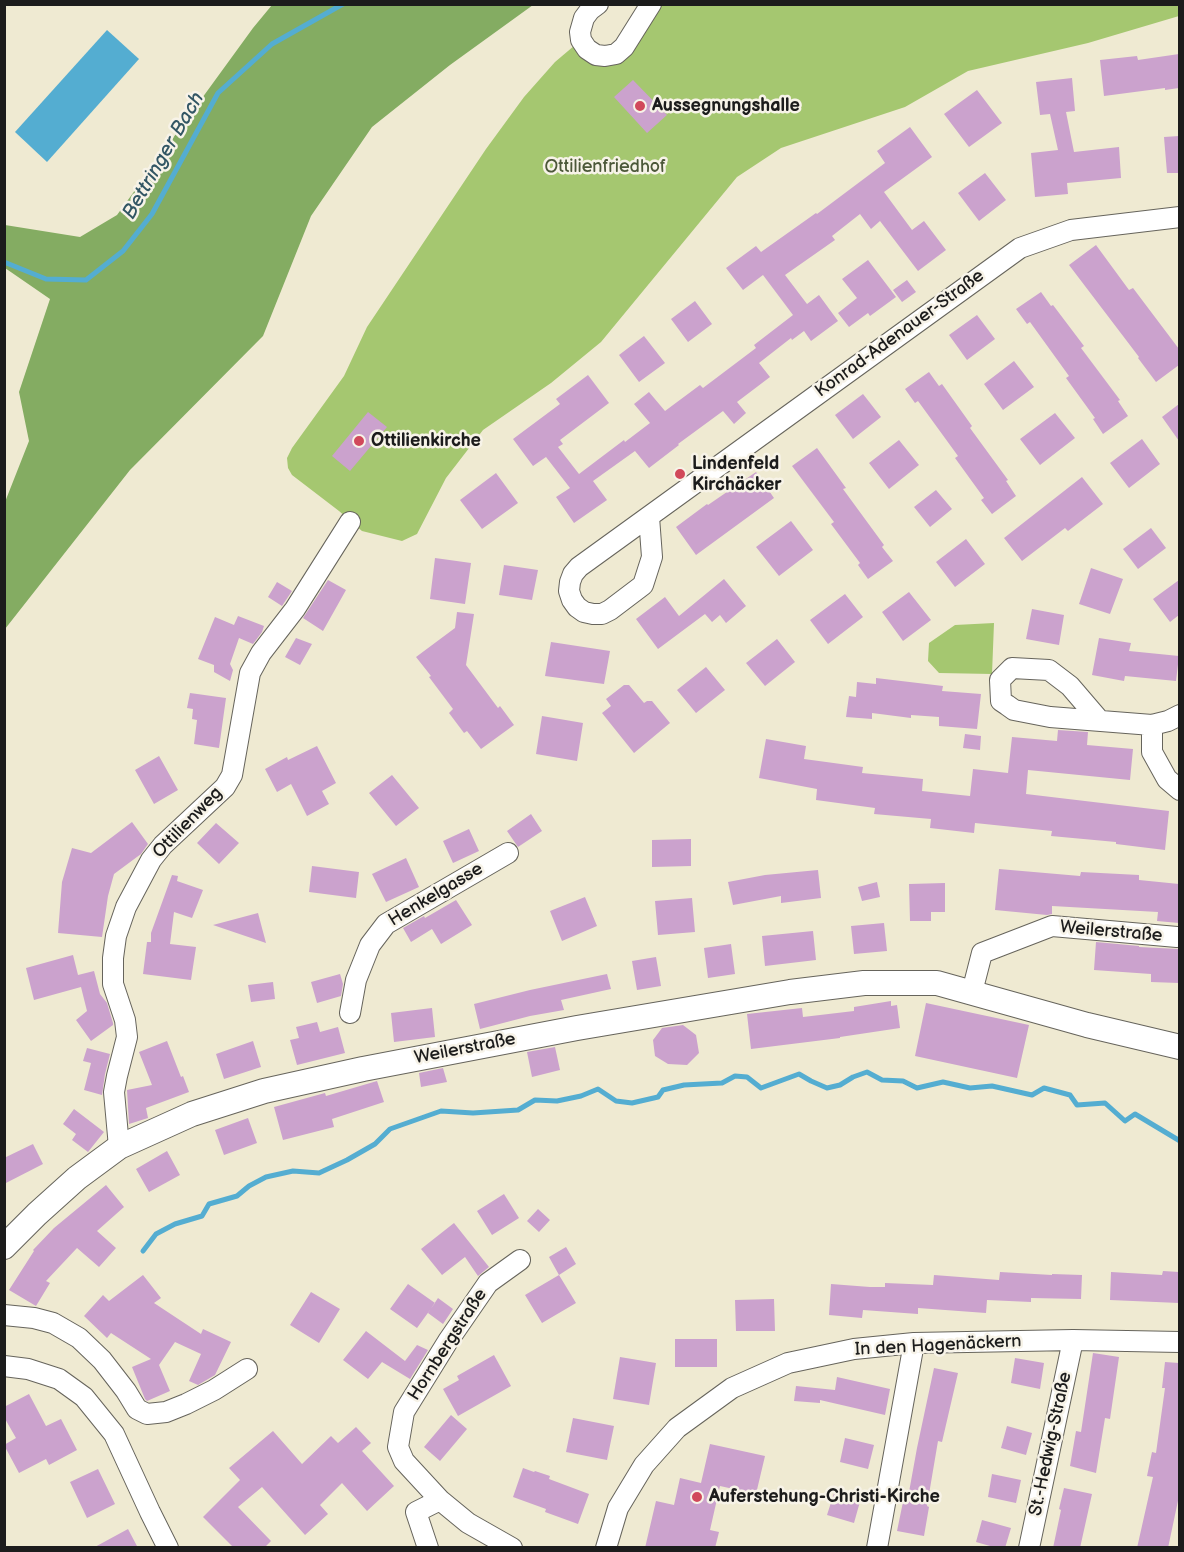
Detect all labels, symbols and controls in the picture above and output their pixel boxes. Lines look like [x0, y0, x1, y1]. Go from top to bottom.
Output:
water label: Bettringer Bach [118, 88, 210, 224]
place label: Aussegnungshalle [652, 95, 800, 117]
marker: Aussegnungshalle [633, 99, 647, 113]
park label: Ottilienfriedhof [544, 156, 666, 178]
street label: Konrad-Adenauer-Straße [811, 265, 989, 403]
place label: Ottilienkirche [371, 430, 481, 452]
marker: Ottilienkirche [352, 434, 366, 448]
place label: Lindenfeld Kirchäcker [692, 453, 781, 496]
marker: Lindenfeld Kirchäcker [673, 467, 687, 481]
street label: Ottilienweg [149, 783, 227, 863]
street label: Henkelgasse [385, 858, 487, 932]
street label: Weilerstraße [1059, 917, 1163, 947]
street label: Weilerstraße [412, 1029, 518, 1069]
street label: Hornbergstraße [404, 1285, 492, 1405]
street label: In den Hagenäckern [854, 1331, 1022, 1361]
street label: St.-Hedwig-Straße [1025, 1370, 1077, 1518]
place label: Auferstehung-Christi-Kirche [709, 1486, 940, 1508]
marker: Auferstehung-Christi-Kirche [690, 1490, 704, 1504]

